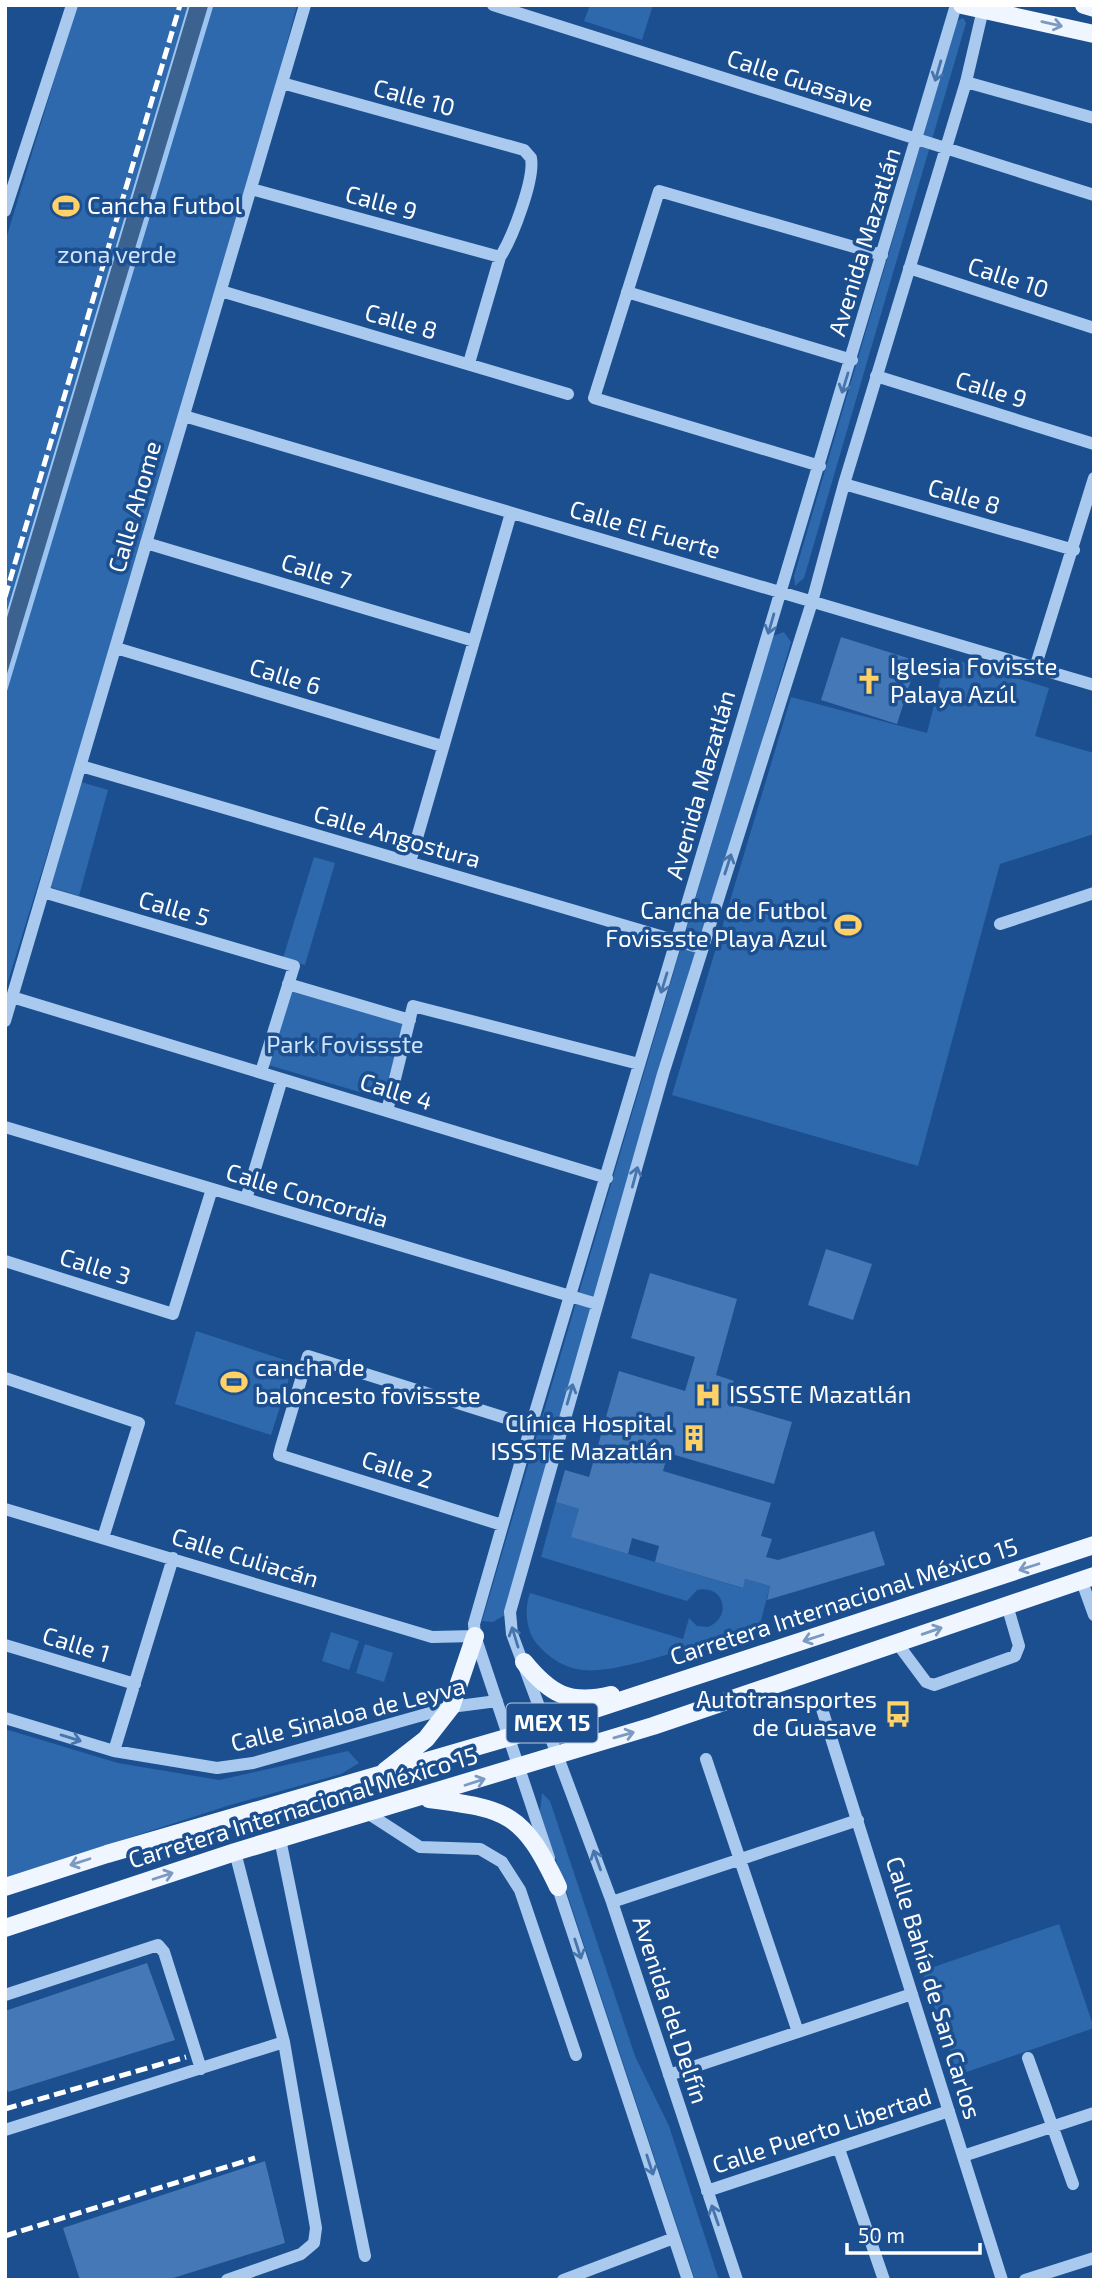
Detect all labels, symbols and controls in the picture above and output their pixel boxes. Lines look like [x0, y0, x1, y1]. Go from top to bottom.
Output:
one-way arrow [1040, 18, 1063, 32]
street label: Calle Guasave [724, 42, 877, 117]
one-way arrow [930, 60, 943, 82]
street label: Calle 10 [370, 72, 458, 121]
street label: Avenida Mazatlán [821, 144, 906, 339]
street label: Calle 9 [342, 178, 420, 225]
place label: Cancha Futbol [87, 190, 242, 219]
sports icon: Cancha Futbol [51, 191, 81, 221]
park label: zona verde [57, 239, 177, 268]
street label: Calle 10 [964, 250, 1053, 303]
street label: Calle 8 [362, 296, 441, 345]
street label: Calle 9 [952, 364, 1031, 413]
one-way arrow [838, 372, 851, 394]
street label: Calle Ahome [101, 438, 166, 576]
street label: Calle 8 [925, 471, 1004, 520]
street label: Calle El Fuerte [567, 493, 724, 564]
street label: Calle 7 [278, 546, 355, 595]
one-way arrow [763, 612, 776, 634]
street label: Calle 6 [246, 651, 325, 700]
place label: Iglesia Fovisste Palaya Azúl [890, 651, 1058, 708]
church icon: Iglesia Fovisste Palaya Azúl [854, 666, 884, 696]
street label: Avenida Mazatlán [659, 687, 740, 882]
street label: Calle Angostura [311, 798, 484, 873]
one-way arrow [723, 854, 735, 876]
street label: Calle 5 [136, 884, 213, 931]
place label: Cancha de Futbol Fovissste Playa Azul [605, 895, 827, 952]
sports icon: Cancha de Futbol Fovissste Playa Azul [833, 910, 863, 940]
one-way arrow [657, 971, 670, 993]
park label: Park Fovissste [266, 1029, 424, 1058]
street label: Calle 4 [357, 1066, 436, 1115]
street label: Calle Concordia [223, 1156, 392, 1233]
one-way arrow [630, 1166, 643, 1188]
street label: Calle 3 [56, 1241, 134, 1290]
place label: cancha de baloncesto fovissste [255, 1352, 481, 1409]
sports icon: cancha de baloncesto fovissste [219, 1367, 249, 1397]
place label: ISSSTE Mazatlán [729, 1379, 911, 1408]
hospital icon: ISSSTE Mazatlán [693, 1380, 723, 1410]
one-way arrow [564, 1384, 577, 1406]
place label: Clínica Hospital ISSSTE Mazatlán [491, 1408, 673, 1465]
building icon: Clínica Hospital ISSSTE Mazatlán [679, 1423, 709, 1453]
street label: Calle 2 [358, 1444, 437, 1494]
street label: Calle Culiacán [169, 1521, 322, 1593]
street label: Carretera Internacional México 15 [666, 1531, 1021, 1671]
one-way arrow [1018, 1561, 1040, 1574]
street label: Calle 1 [39, 1620, 114, 1668]
one-way arrow [921, 1624, 943, 1636]
one-way arrow [507, 1627, 520, 1649]
one-way arrow [802, 1632, 824, 1645]
street label: Calle Sinaloa de Leyva [227, 1670, 468, 1757]
place label: Autotransportes de Guasave [696, 1684, 877, 1741]
bus stop icon: Autotransportes de Guasave [883, 1699, 913, 1729]
road number: MEX 15 [506, 1704, 598, 1742]
one-way arrow [612, 1728, 635, 1741]
one-way arrow [59, 1732, 81, 1745]
street label: Carretera Internacional México 15 [124, 1740, 481, 1874]
one-way arrow [463, 1774, 485, 1787]
one-way arrow [589, 1849, 602, 1871]
street label: Calle Bahía de San Carlos [881, 1853, 988, 2122]
one-way arrow [70, 1857, 92, 1870]
one-way arrow [152, 1869, 174, 1882]
street label: Avenida del Delfín [627, 1912, 715, 2107]
one-way arrow [572, 1938, 585, 1960]
street label: Calle Puerto Libertad [708, 2080, 935, 2179]
one-way arrow [644, 2154, 657, 2176]
one-way arrow [708, 2205, 720, 2227]
scale bar [847, 2212, 980, 2256]
text: 50 m [858, 2222, 905, 2247]

